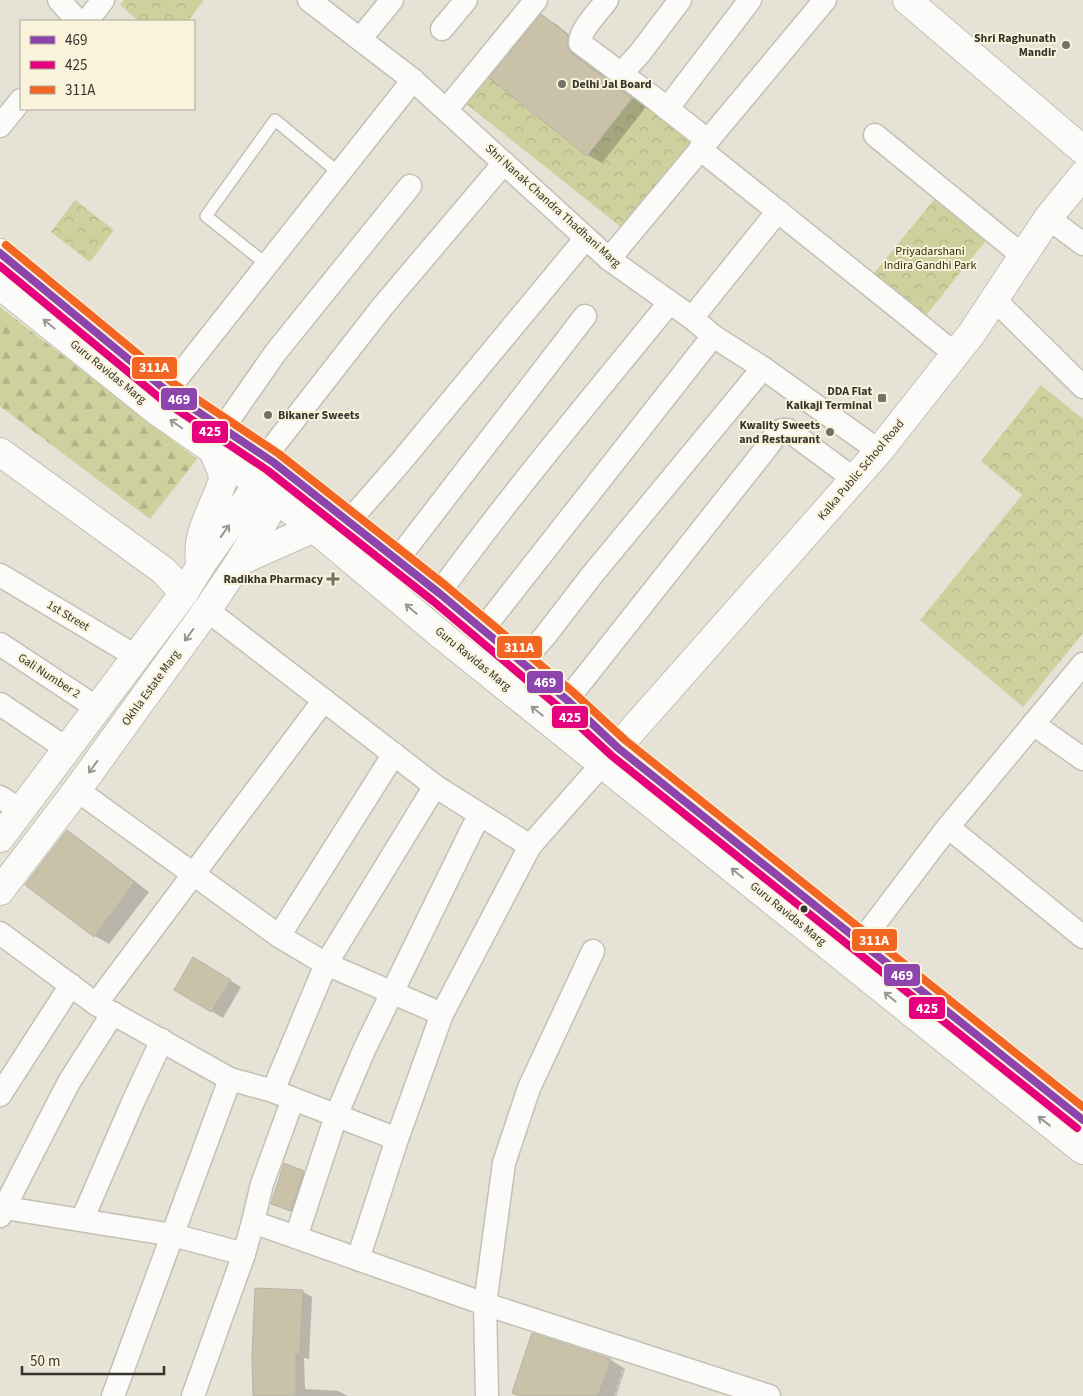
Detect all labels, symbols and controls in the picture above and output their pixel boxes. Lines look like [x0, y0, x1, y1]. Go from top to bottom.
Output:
legend [20, 20, 195, 110]
text: 469 [65, 30, 87, 51]
place label: Shri Raghunath Mandir [974, 30, 1056, 61]
marker: Shri Raghunath Mandir [1060, 39, 1072, 51]
text: 425 [65, 55, 87, 76]
place label: Delhi Jal Board [572, 76, 652, 93]
marker: Delhi Jal Board [556, 78, 568, 90]
text: 311A [65, 80, 96, 101]
street label: Shri Nanak Chandra Thadhani Marg [481, 140, 625, 272]
park label: Priyadarshani Indira Gandhi Park [884, 243, 976, 274]
one-way arrow [42, 318, 55, 329]
street label: Guru Ravidas Marg [66, 336, 150, 408]
line badge: 311A [131, 356, 178, 380]
text: 311A [139, 358, 170, 378]
place label: DDA Flat Kalkaji Terminal [786, 383, 873, 414]
line badge: 469 [160, 387, 198, 411]
text: 469 [168, 390, 190, 410]
marker: DDA Flat Kalkaji Terminal [876, 392, 888, 404]
place label: Bikaner Sweets [278, 407, 360, 424]
marker: Bikaner Sweets [262, 409, 274, 421]
street label: Kalka Public School Road [814, 416, 908, 524]
place label: Kwality Sweets and Restaurant [739, 417, 820, 448]
one-way arrow [169, 419, 183, 429]
line badge: 425 [191, 420, 229, 444]
text: 425 [199, 422, 221, 442]
marker: Kwality Sweets and Restaurant [824, 426, 836, 438]
one-way arrow [220, 524, 230, 538]
place label: Radikha Pharmacy [223, 571, 324, 588]
marker: Radikha Pharmacy [327, 573, 339, 585]
street label: 1st Street [43, 597, 93, 635]
one-way arrow [404, 603, 417, 615]
street label: Guru Ravidas Marg [431, 623, 515, 695]
one-way arrow [183, 628, 194, 641]
line badge: 311A [496, 635, 543, 659]
text: 311A [504, 638, 535, 658]
street label: Okhla Estate Marg [118, 647, 184, 729]
street label: Gali Number 2 [14, 649, 84, 703]
line badge: 469 [526, 670, 564, 694]
text: 469 [534, 673, 556, 693]
line badge: 425 [551, 705, 589, 729]
one-way arrow [531, 706, 544, 717]
text: 425 [559, 708, 581, 728]
one-way arrow [88, 760, 98, 774]
one-way arrow [731, 867, 744, 878]
street label: Guru Ravidas Marg [746, 878, 830, 950]
unlabelled marker [799, 904, 809, 914]
line badge: 311A [851, 928, 898, 952]
text: 311A [859, 931, 890, 951]
line badge: 469 [883, 963, 921, 987]
text: 469 [891, 966, 913, 986]
one-way arrow [884, 991, 897, 1002]
line badge: 425 [908, 996, 946, 1020]
text: 425 [916, 999, 938, 1019]
one-way arrow [1038, 1115, 1051, 1126]
scale bar [22, 1344, 165, 1376]
text: 50 m [30, 1351, 60, 1372]

